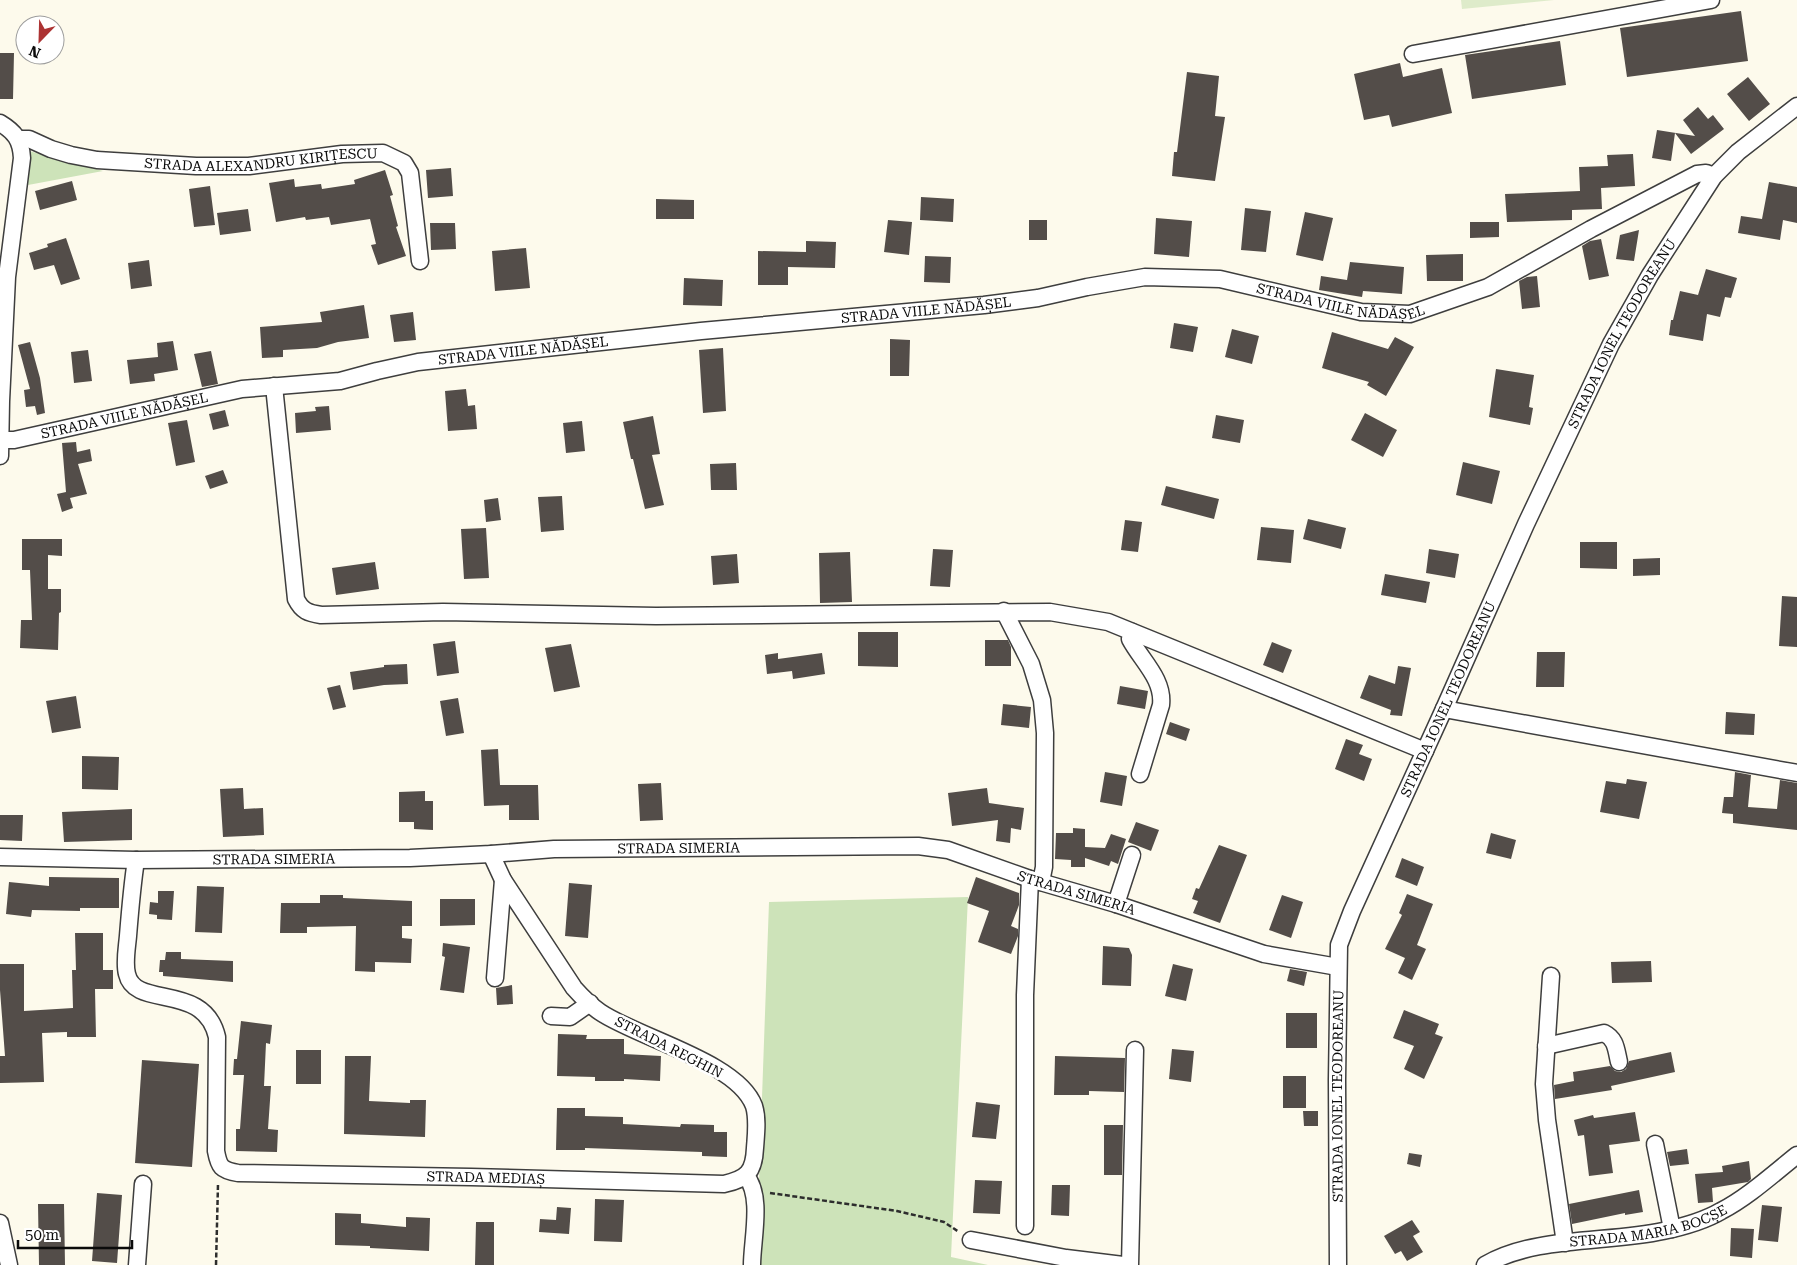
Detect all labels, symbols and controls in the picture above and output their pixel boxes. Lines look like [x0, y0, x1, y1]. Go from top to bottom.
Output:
north arrow [15, 15, 65, 65]
text: N [27, 42, 43, 61]
street label: STRADA ALEXANDRU KIRIȚESCU [144, 145, 378, 174]
street label: STRADA IONEL TEODOREANU [1564, 236, 1679, 431]
street label: STRADA VIILE NĂDĂȘEL [1255, 280, 1427, 323]
street label: STRADA VIILE NĂDĂȘEL [840, 294, 1012, 326]
street label: STRADA VIILE NĂDĂȘEL [437, 333, 609, 368]
street label: STRADA VIILE NĂDĂȘEL [39, 389, 210, 442]
street label: STRADA IONEL TEODOREANU [1397, 599, 1499, 799]
street label: STRADA SIMERIA [617, 839, 740, 856]
street label: STRADA SIMERIA [213, 851, 335, 867]
street label: STRADA SIMERIA [1015, 867, 1138, 918]
street label: STRADA IONEL TEODOREANU [1329, 990, 1346, 1202]
street label: STRADA REGHIN [612, 1013, 726, 1081]
street label: STRADA MEDIAȘ [426, 1168, 546, 1188]
street label: STRADA MARIA BOCȘE [1569, 1201, 1730, 1250]
scale bar [18, 1218, 131, 1250]
text: 50 m [25, 1226, 60, 1244]

